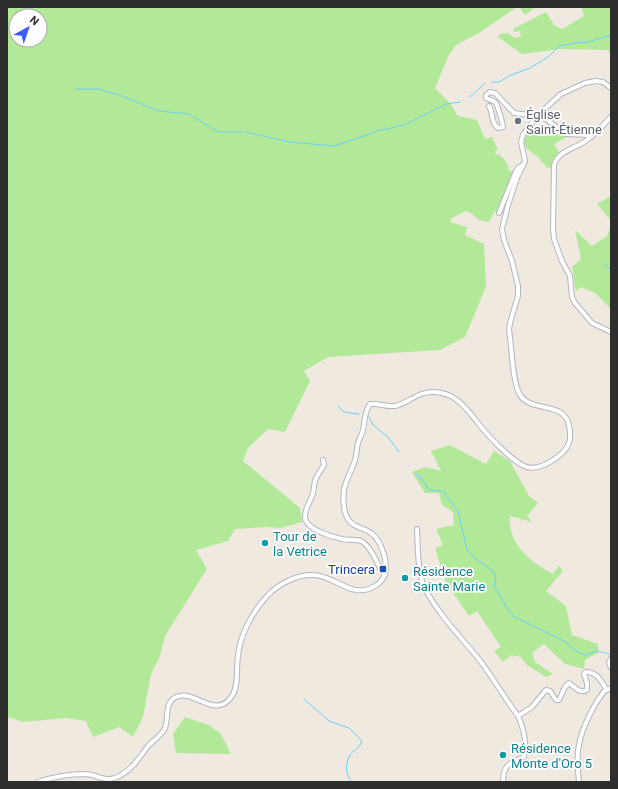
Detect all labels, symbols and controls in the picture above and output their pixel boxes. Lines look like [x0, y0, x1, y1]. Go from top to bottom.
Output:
north arrow [8, 8, 48, 48]
text: N [27, 13, 41, 28]
place label: Église Saint-Étienne [526, 107, 602, 137]
marker: Église Saint-Étienne [513, 116, 523, 126]
place label: Tour de la Vetrice [273, 529, 327, 559]
marker: Tour de la Vetrice [260, 538, 270, 548]
place label: Trincera [328, 562, 375, 577]
marker: Trincera [378, 564, 388, 574]
place label: Résidence Sainte Marie [413, 564, 485, 594]
marker: Résidence Sainte Marie [400, 573, 410, 583]
place label: Résidence Monte d'Oro 5 [511, 741, 592, 771]
marker: Résidence Monte d'Oro 5 [498, 750, 508, 760]

